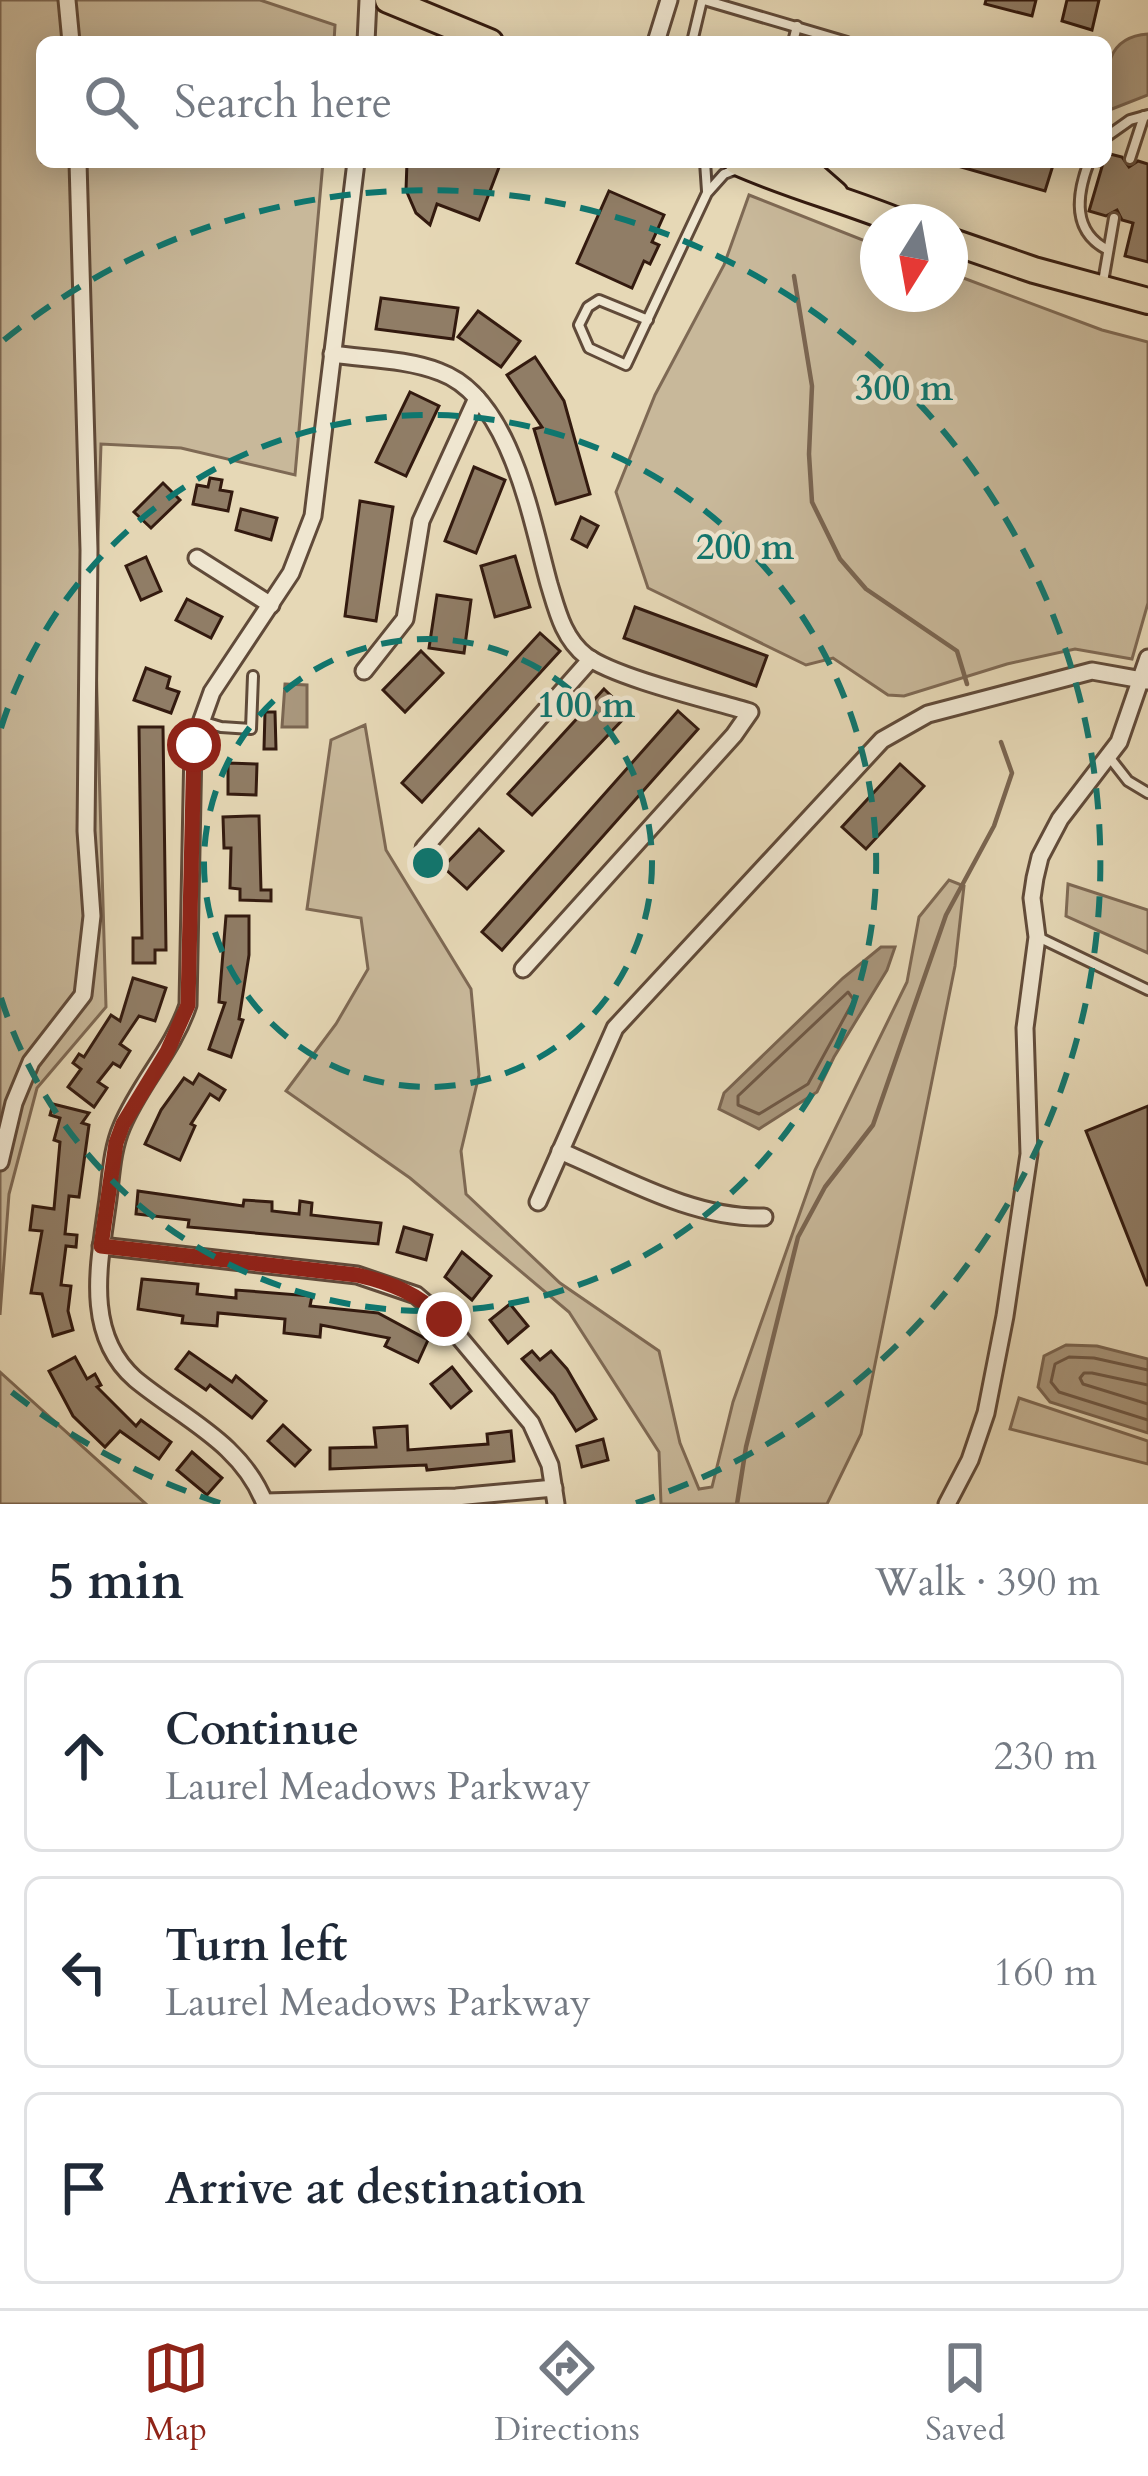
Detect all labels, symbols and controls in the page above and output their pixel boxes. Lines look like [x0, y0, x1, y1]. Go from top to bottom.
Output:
search box [36, 36, 1112, 168]
icon: search [78, 69, 144, 135]
text: Search here [174, 72, 392, 133]
north arrow [860, 204, 968, 312]
text: 300 m [855, 364, 954, 413]
text: 200 m [696, 523, 795, 572]
text: 100 m [537, 681, 636, 730]
route start [167, 718, 221, 772]
centre of rings [407, 842, 449, 884]
route end [417, 1292, 471, 1346]
text: 5 min [48, 1547, 184, 1617]
text: Walk · 390 m [875, 1556, 1100, 1609]
text: Continue [165, 1699, 359, 1760]
icon: ahead [51, 1723, 117, 1789]
text: 230 m [994, 1730, 1097, 1783]
text: Laurel Meadows Parkway [165, 1760, 591, 1813]
text: Turn left [165, 1915, 347, 1976]
icon: left [51, 1939, 117, 2005]
text: 160 m [994, 1946, 1097, 1999]
text: Laurel Meadows Parkway [165, 1976, 591, 2029]
icon: arrive [51, 2155, 117, 2221]
text: Arrive at destination [165, 2158, 585, 2219]
tab: Map [143, 2335, 209, 2452]
tab: Directions [494, 2335, 640, 2452]
tab: Saved [925, 2335, 1005, 2452]

